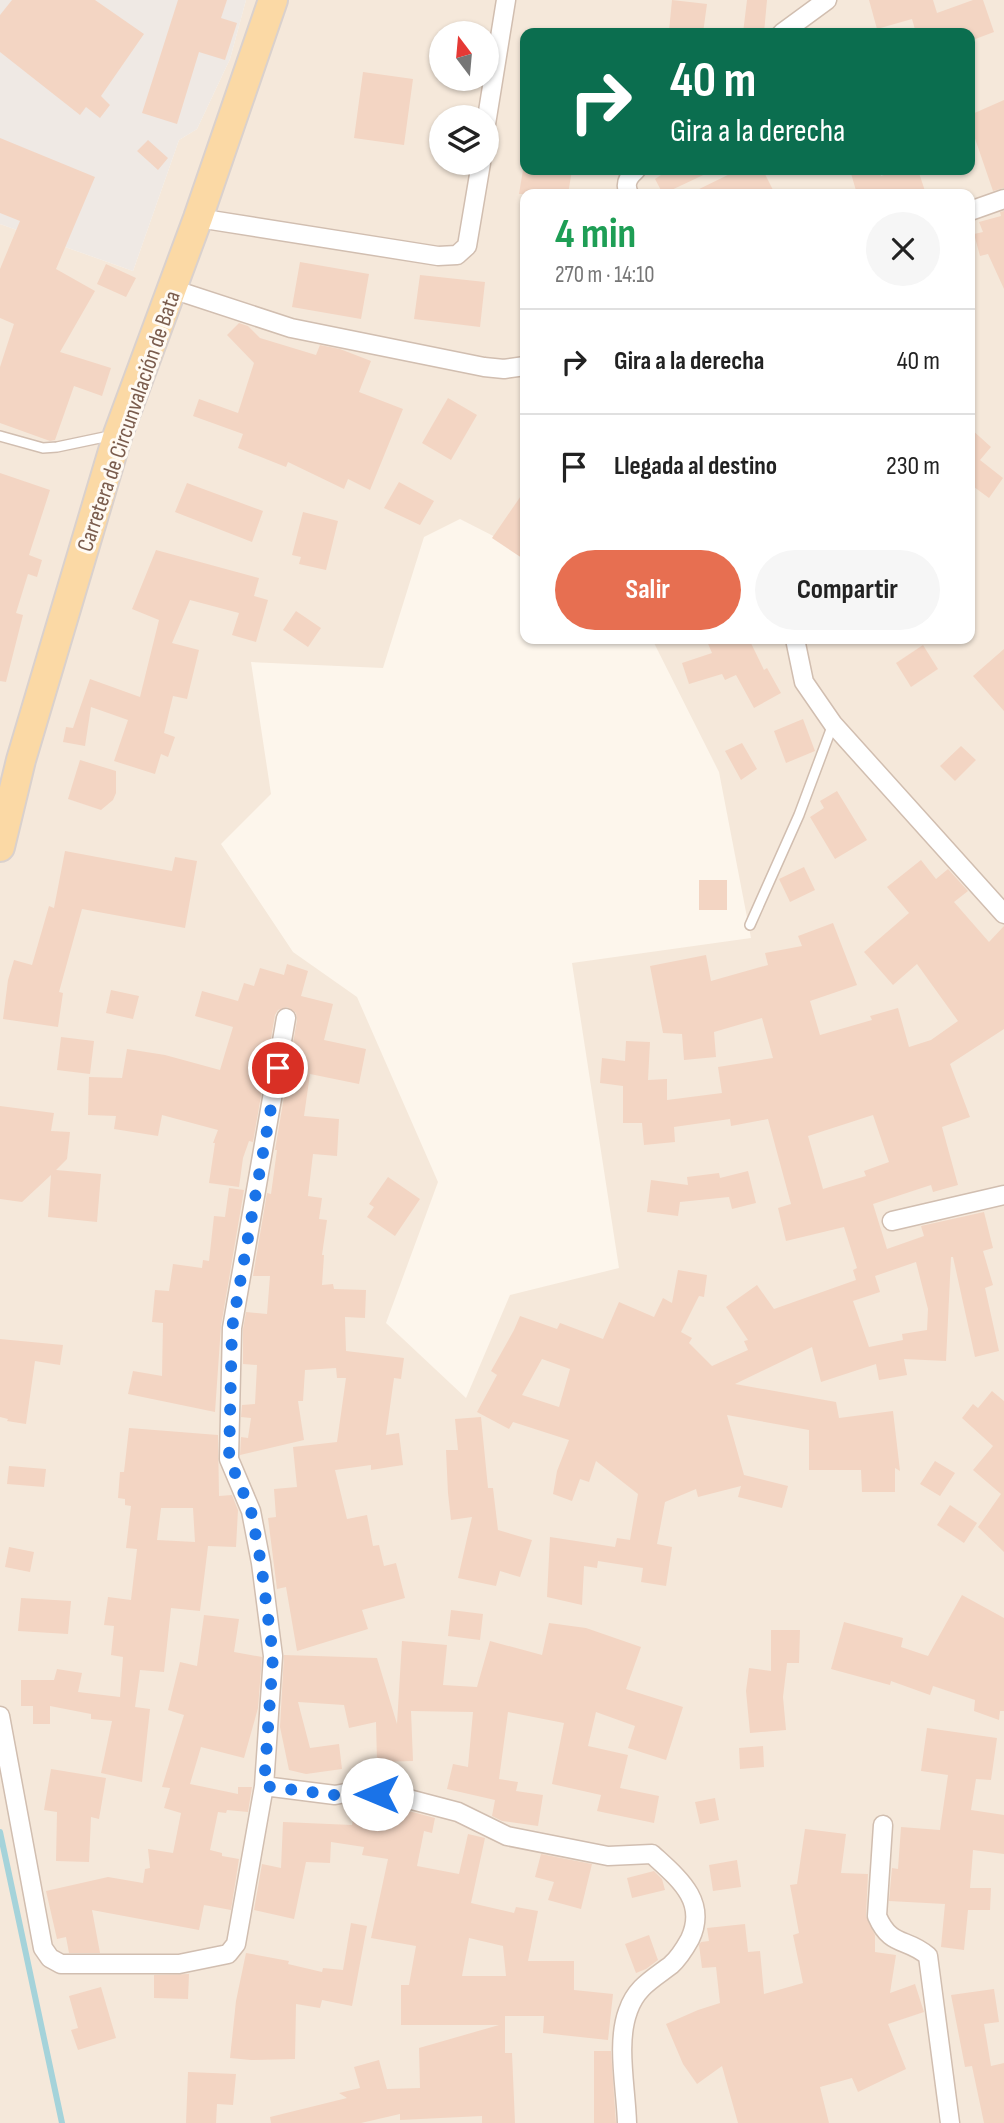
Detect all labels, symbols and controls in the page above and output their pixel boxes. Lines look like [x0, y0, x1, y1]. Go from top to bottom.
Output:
north arrow [429, 21, 499, 91]
map controls [429, 21, 499, 175]
text: 40 m [670, 52, 756, 111]
icon: right [555, 56, 646, 147]
button: layers [429, 105, 499, 175]
text: Gira a la derecha [670, 112, 845, 151]
text: 4 min [555, 209, 636, 260]
button: close [866, 212, 940, 286]
text: 270 m · 14:10 [555, 261, 655, 289]
street label: Carretera de Circunvalación de Bata [71, 287, 187, 555]
icon: right [555, 343, 593, 381]
text: Gira a la derecha [614, 346, 764, 377]
text: 40 m [897, 346, 940, 377]
icon: arrive [555, 448, 593, 486]
text: Llegada al destino [614, 451, 777, 482]
text: 230 m [886, 451, 940, 482]
button: Salir [555, 550, 741, 630]
button: Compartir [755, 550, 940, 630]
pin [248, 1038, 308, 1098]
icon: arrive [259, 1049, 297, 1087]
position arrow [340, 1757, 414, 1831]

